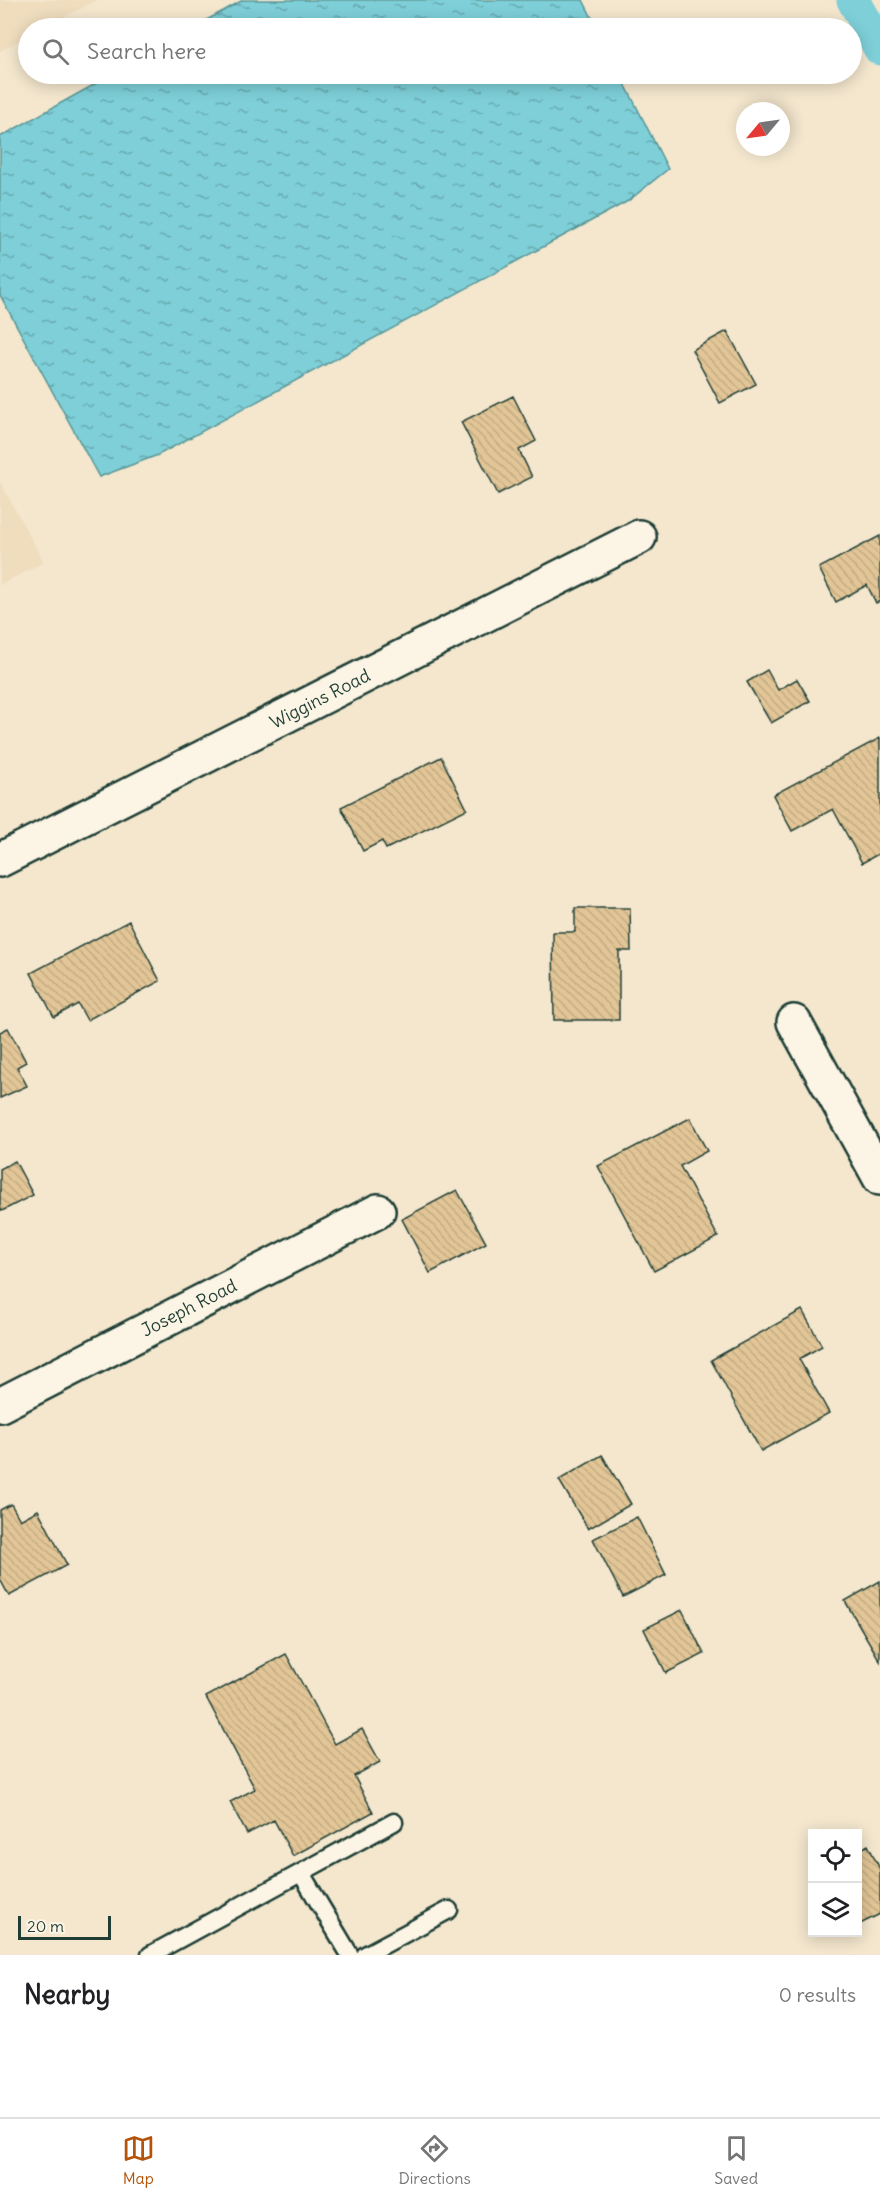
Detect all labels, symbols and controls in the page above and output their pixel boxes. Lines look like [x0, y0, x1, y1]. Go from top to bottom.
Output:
search box [18, 18, 862, 84]
icon: search [39, 35, 72, 68]
text: Search here [87, 37, 206, 65]
north arrow [736, 102, 790, 156]
street label: Wiggins Road [266, 663, 374, 734]
street label: Joseph Road [137, 1273, 241, 1341]
map controls [808, 1829, 862, 1937]
button: locate [808, 1829, 862, 1883]
button: layers [808, 1883, 862, 1937]
scale bar [18, 1913, 111, 1940]
text: 20 m [27, 1916, 64, 1936]
text: Nearby [24, 1978, 110, 2011]
text: 0 results [779, 1982, 856, 2007]
tab: Map [122, 2132, 155, 2188]
tab: Directions [398, 2132, 471, 2188]
tab: Saved [714, 2132, 758, 2188]

